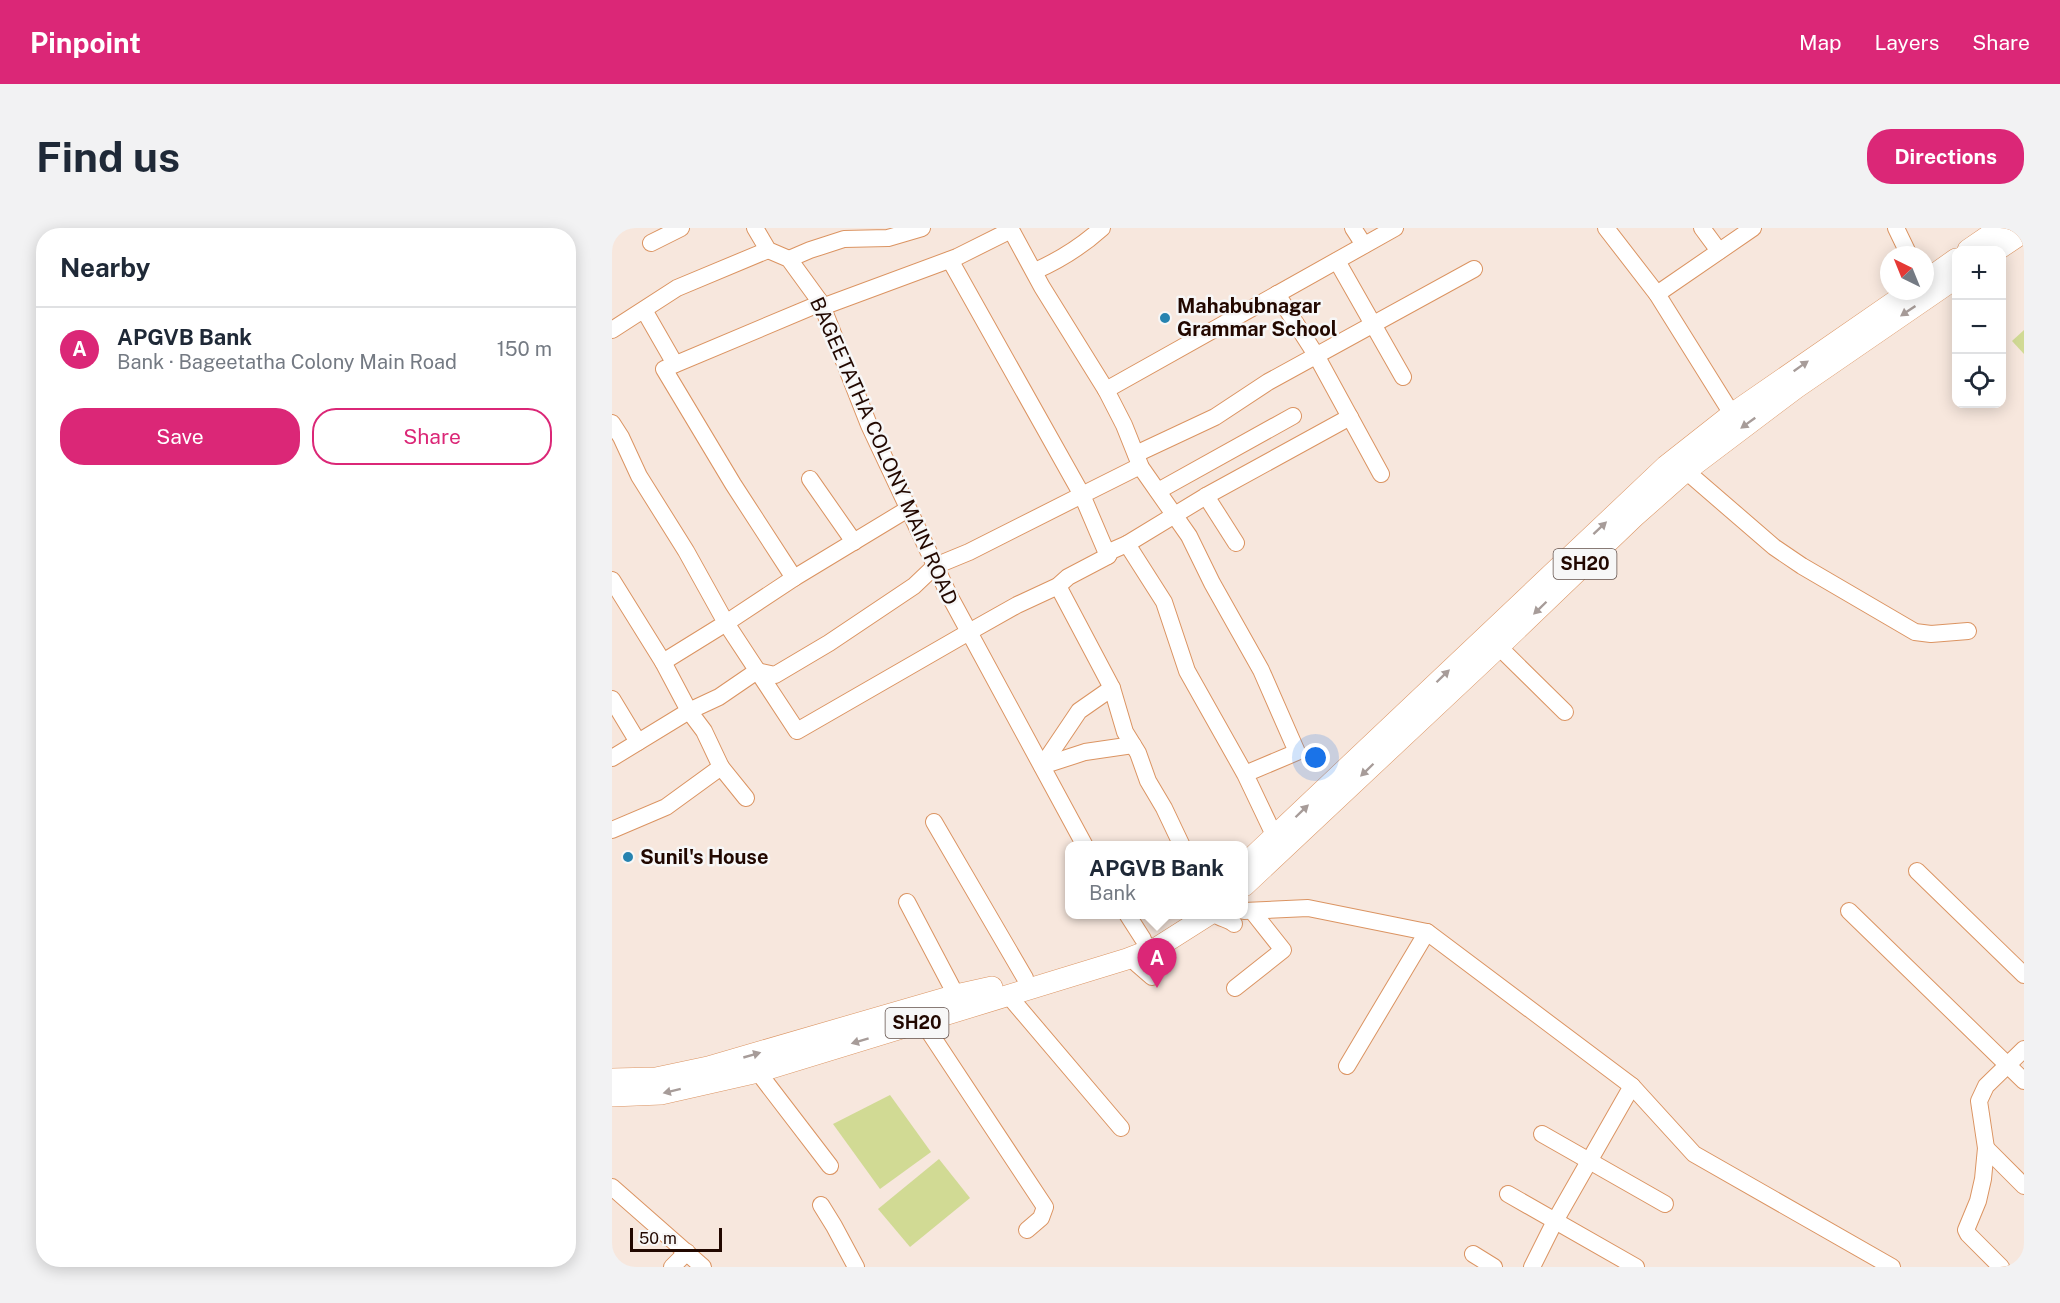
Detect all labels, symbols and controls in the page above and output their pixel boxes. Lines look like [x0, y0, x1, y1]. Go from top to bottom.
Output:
text: Pinpoint [30, 26, 141, 59]
text: Map [1799, 30, 1842, 55]
text: Layers [1875, 30, 1939, 55]
text: Share [1972, 30, 2030, 55]
button: Directions [1867, 129, 2024, 184]
text: Find us [36, 132, 180, 181]
north arrow [1880, 246, 1934, 300]
map controls [1952, 246, 2006, 408]
button: + [1952, 246, 2006, 300]
text: Nearby [60, 252, 150, 283]
street label: BAGEETATHA COLONY MAIN ROAD [805, 293, 963, 609]
place label: Mahabubnagar Grammar School [1177, 294, 1337, 341]
button: − [1952, 300, 2006, 354]
one-way arrow [1901, 305, 1917, 317]
marker: Mahabubnagar Grammar School [1158, 311, 1172, 325]
text: APGVB Bank [117, 324, 252, 350]
text: A [72, 337, 87, 361]
text: 150 m [497, 337, 552, 361]
text: Bank · Bageetatha Colony Main Road [117, 350, 457, 374]
button: locate [1952, 354, 2006, 408]
one-way arrow [1793, 361, 1809, 372]
button: Save [60, 408, 300, 465]
button: Share [312, 408, 552, 465]
one-way arrow [1741, 417, 1757, 429]
one-way arrow [1593, 521, 1607, 535]
road number: SH20 [1554, 549, 1616, 579]
one-way arrow [1532, 601, 1547, 615]
one-way arrow [1436, 669, 1451, 683]
your location [1301, 743, 1330, 772]
one-way arrow [1359, 763, 1374, 777]
one-way arrow [1295, 804, 1309, 818]
popup [1065, 841, 1248, 919]
place label: Sunil's House [640, 845, 768, 869]
marker: Sunil's House [621, 850, 635, 864]
text: APGVB Bank [1089, 855, 1224, 881]
text: Bank [1089, 881, 1136, 905]
pin: A [1138, 938, 1176, 988]
road number: SH20 [886, 1008, 948, 1038]
one-way arrow [851, 1037, 869, 1046]
one-way arrow [743, 1050, 761, 1059]
one-way arrow [663, 1087, 681, 1097]
scale bar [630, 1225, 722, 1252]
text: 50 m [639, 1229, 677, 1248]

